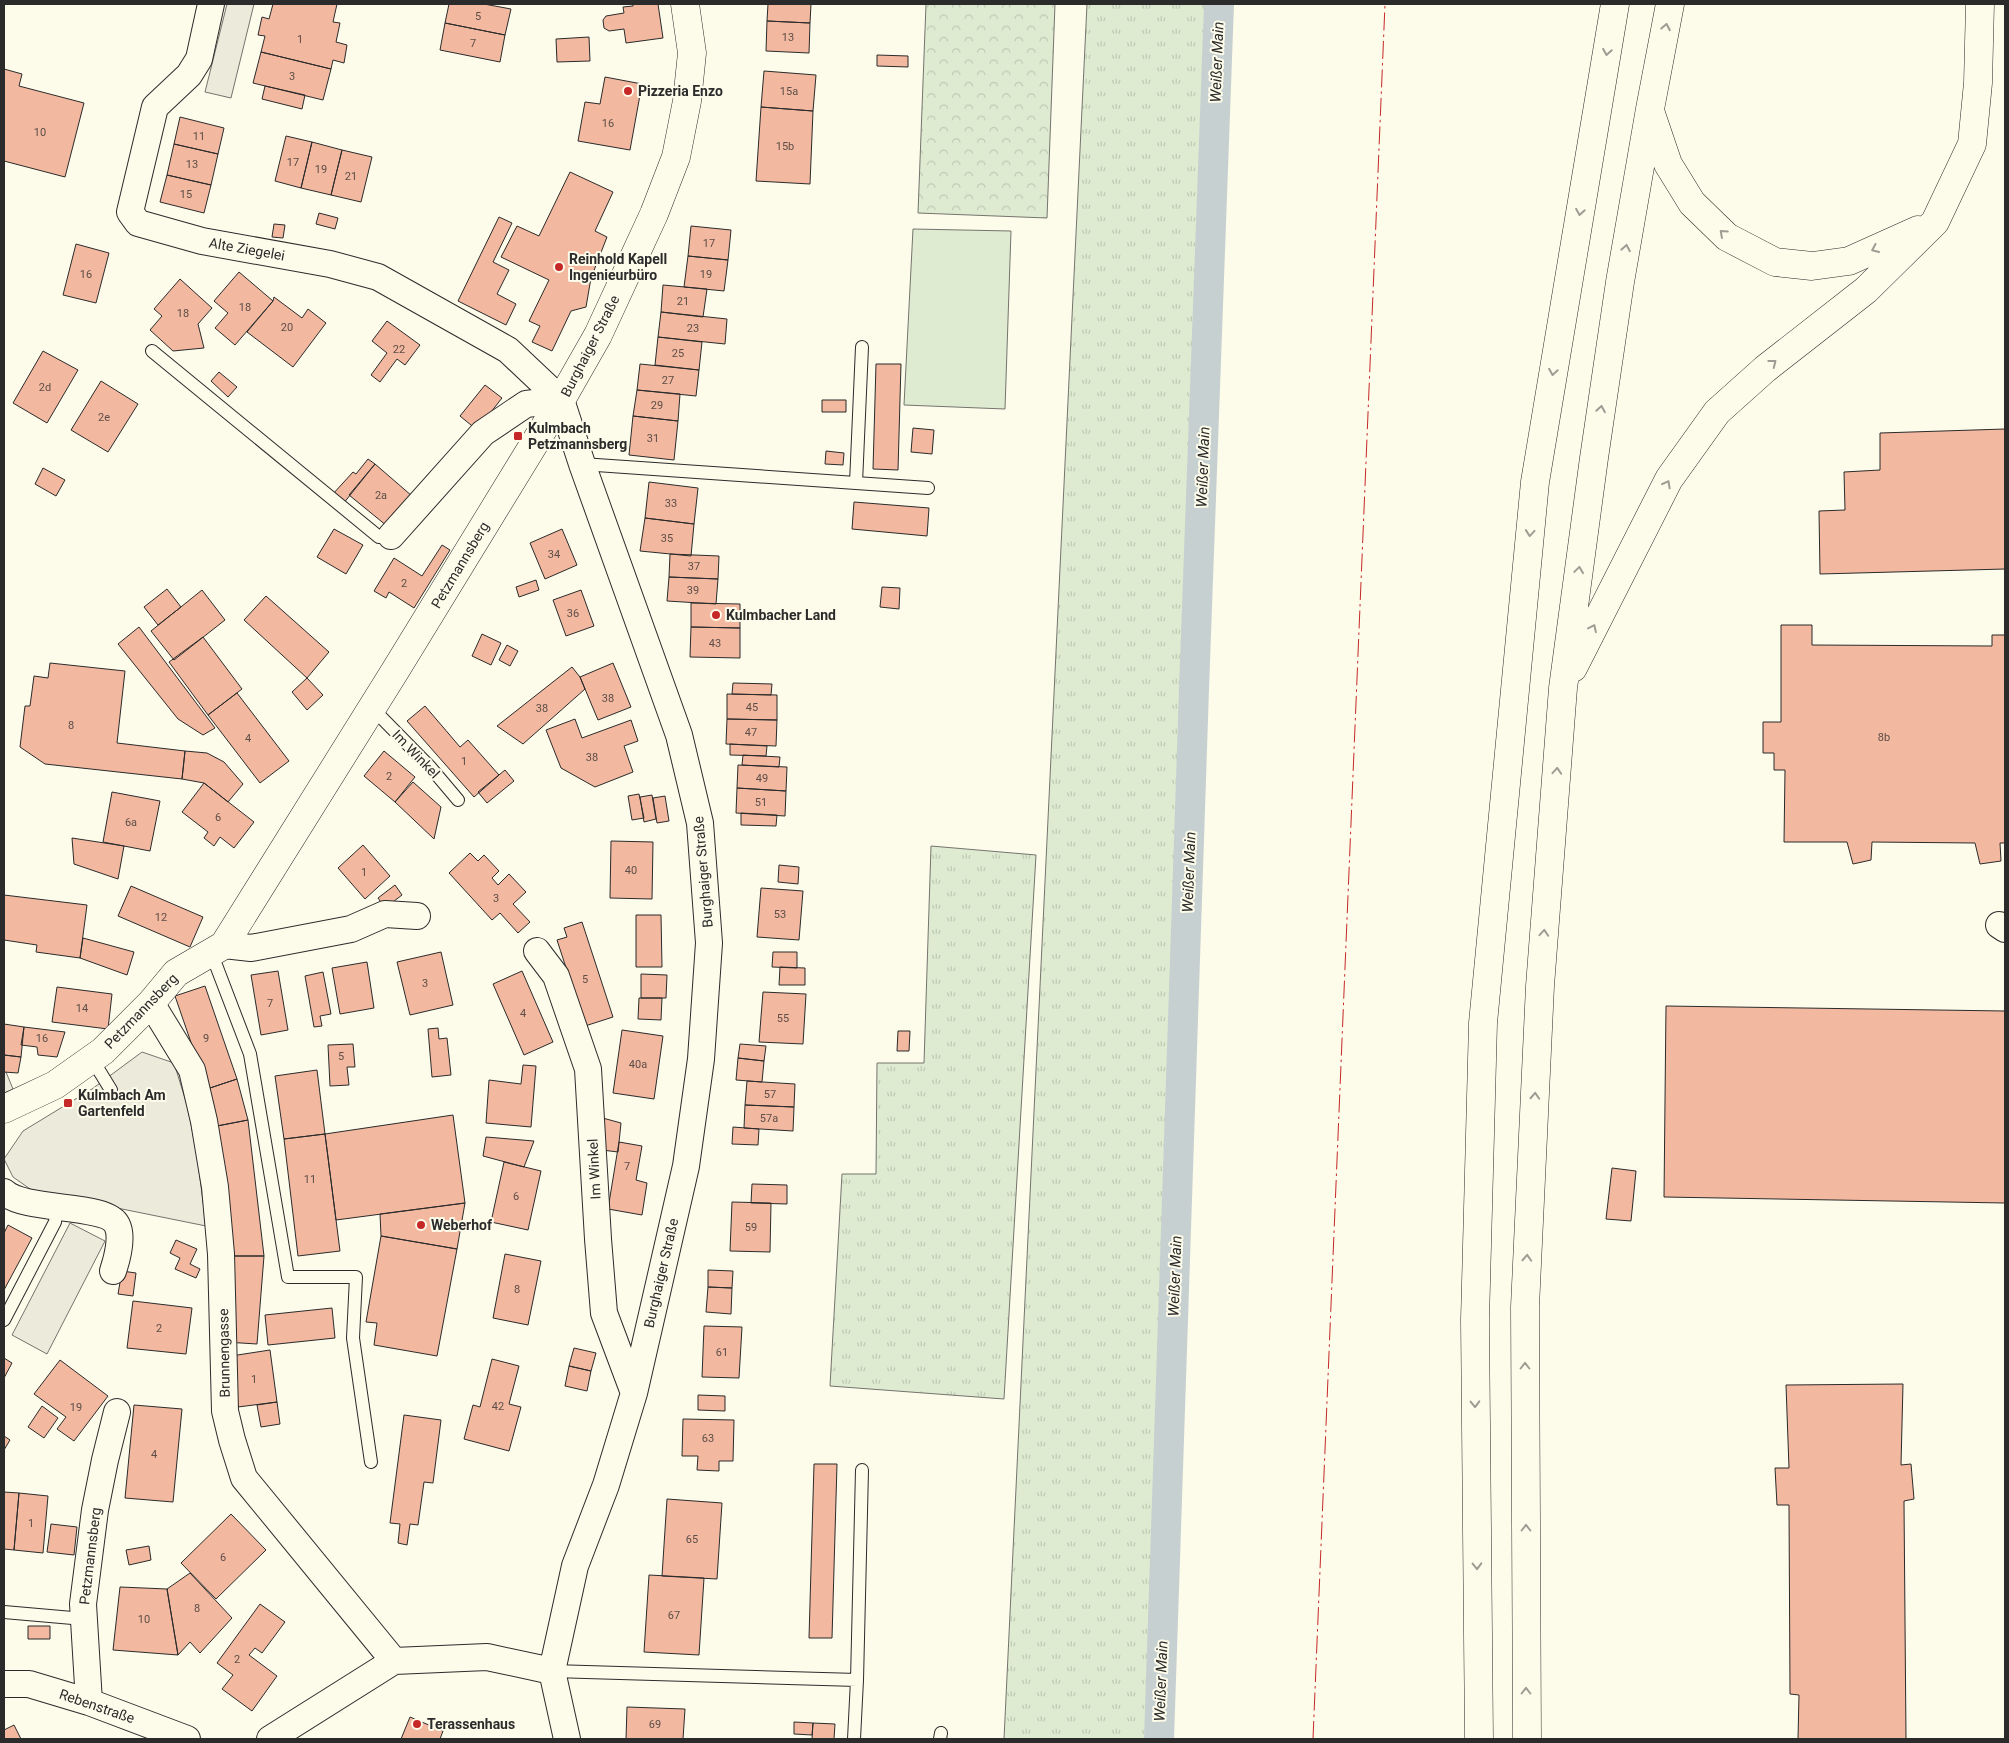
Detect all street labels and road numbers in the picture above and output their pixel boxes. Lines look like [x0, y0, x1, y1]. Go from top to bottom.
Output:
street label: Alte Ziegelei [208, 234, 286, 264]
street label: Burghaiger Straße [557, 293, 623, 399]
street label: Petzmannsberg [428, 519, 492, 611]
street label: Im Winkel [389, 727, 443, 781]
street label: Burghaiger Straße [690, 816, 716, 928]
street label: Petzmannsberg [101, 970, 181, 1052]
street label: Im Winkel [584, 1138, 604, 1200]
street label: Burghaiger Straße [641, 1217, 681, 1329]
street label: Brunnengasse [215, 1308, 233, 1398]
street label: Petzmannsberg [76, 1506, 104, 1606]
street label: Rebenstraße [57, 1686, 137, 1726]

